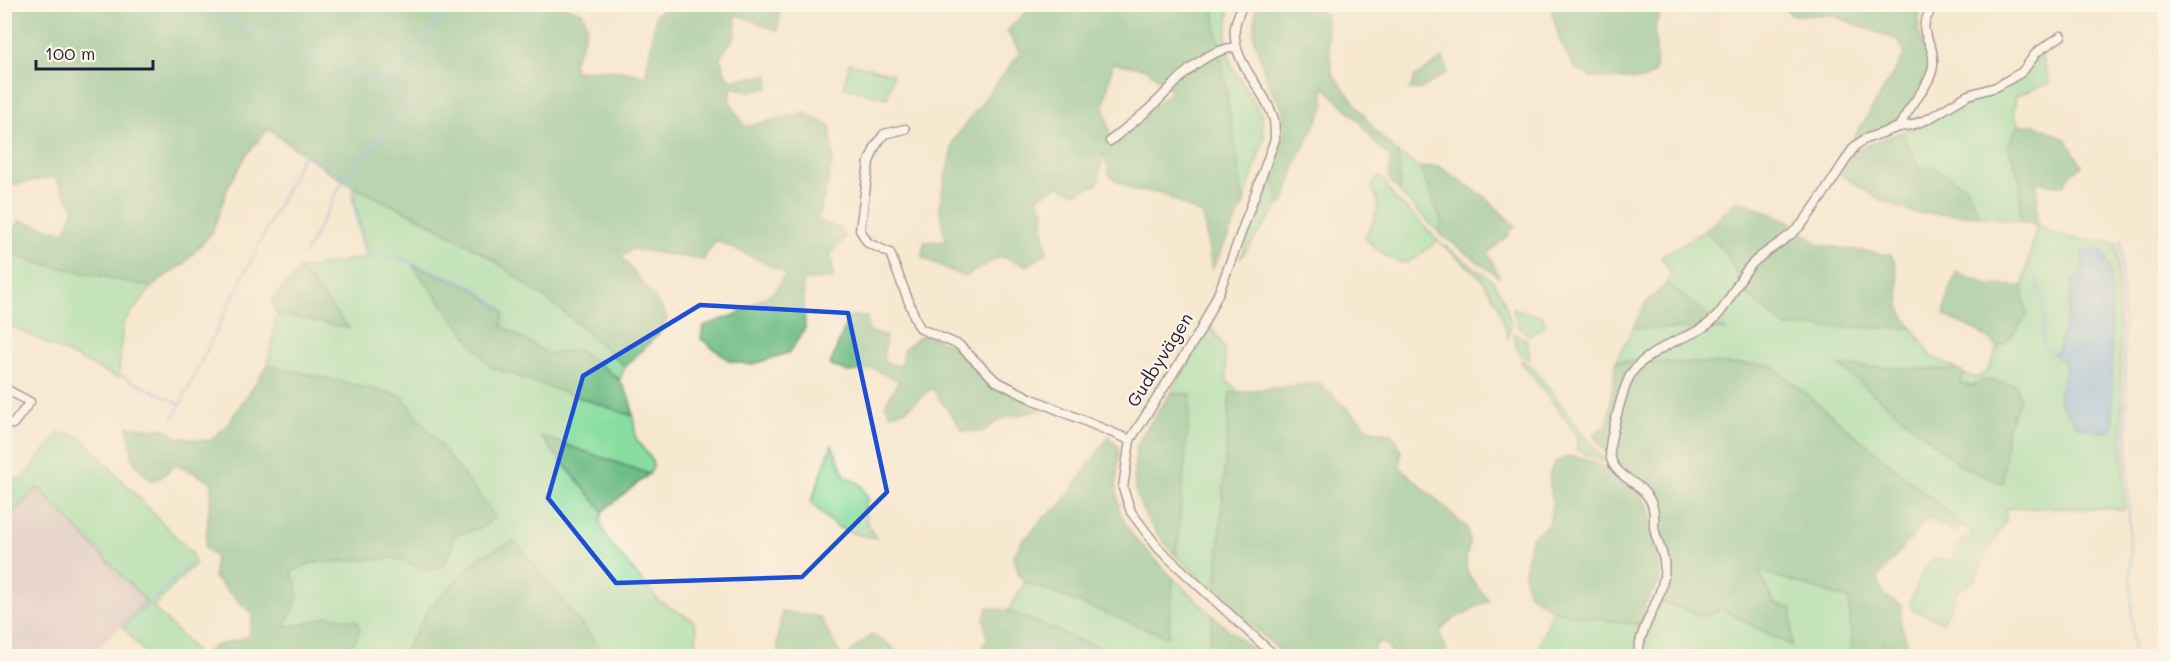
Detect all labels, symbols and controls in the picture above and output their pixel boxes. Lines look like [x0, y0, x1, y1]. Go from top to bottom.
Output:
scale bar [36, 33, 153, 71]
text: 100 m [45, 41, 95, 65]
street label: Gudbyvägen [1121, 308, 1198, 411]

